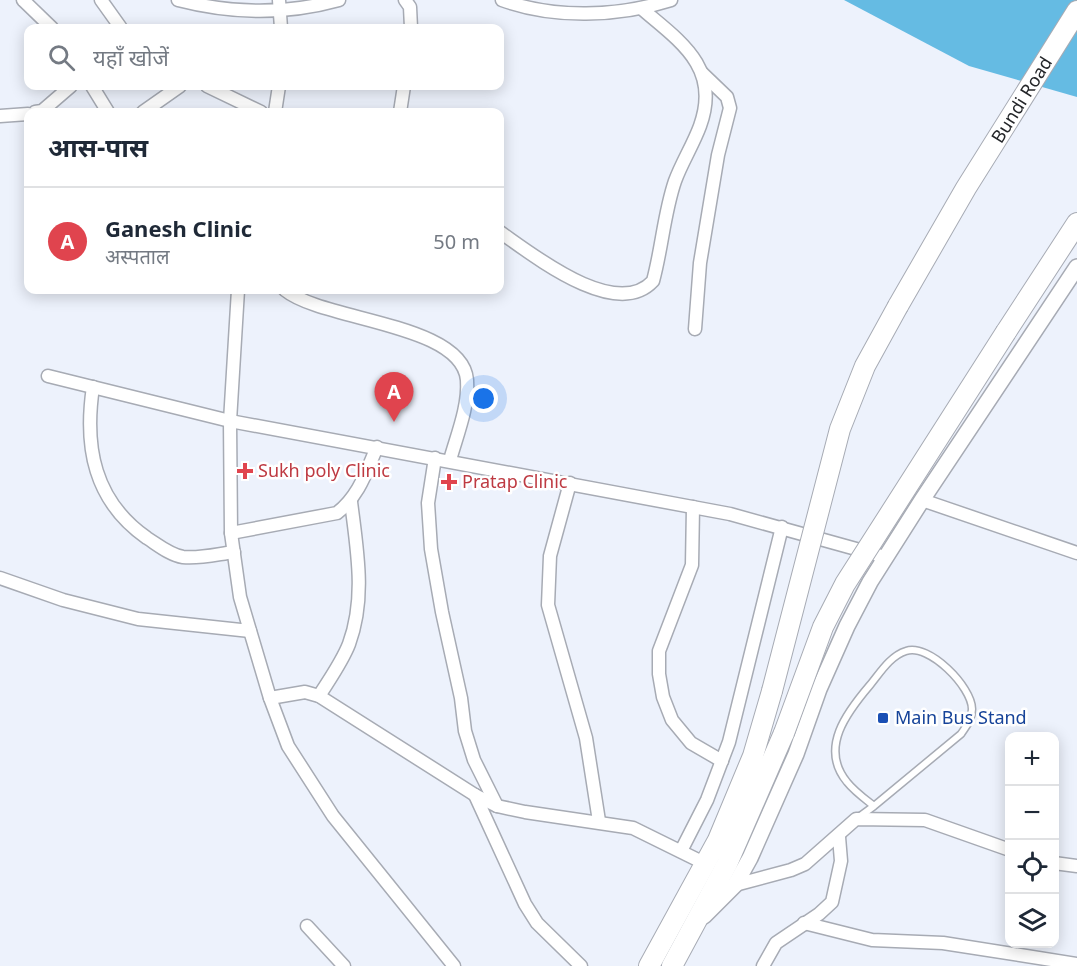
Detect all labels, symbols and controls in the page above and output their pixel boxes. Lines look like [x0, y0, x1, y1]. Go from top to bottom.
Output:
search box [24, 24, 504, 90]
icon: search [45, 41, 78, 74]
text: यहाँ खोजें [93, 42, 169, 72]
street label: Bundi Road [985, 52, 1057, 147]
text: आस-पास [48, 129, 148, 165]
text: Ganesh Clinic [105, 213, 252, 243]
text: A [61, 228, 74, 255]
text: 50 m [433, 228, 480, 255]
text: अस्पताल [105, 243, 170, 270]
pin: A [374, 372, 414, 422]
your location [469, 384, 498, 413]
place label: Sukh poly Clinic [258, 458, 390, 482]
marker: Sukh poly Clinic [236, 462, 254, 480]
place label: Pratap Clinic [462, 469, 568, 493]
marker: Pratap Clinic [440, 473, 458, 491]
place label: Main Bus Stand [895, 705, 1027, 729]
marker: Main Bus Stand [876, 711, 890, 725]
map controls [1005, 732, 1059, 948]
button: + [1005, 732, 1059, 786]
button: − [1005, 786, 1059, 840]
button: locate [1005, 840, 1059, 894]
button: layers [1005, 894, 1059, 948]

